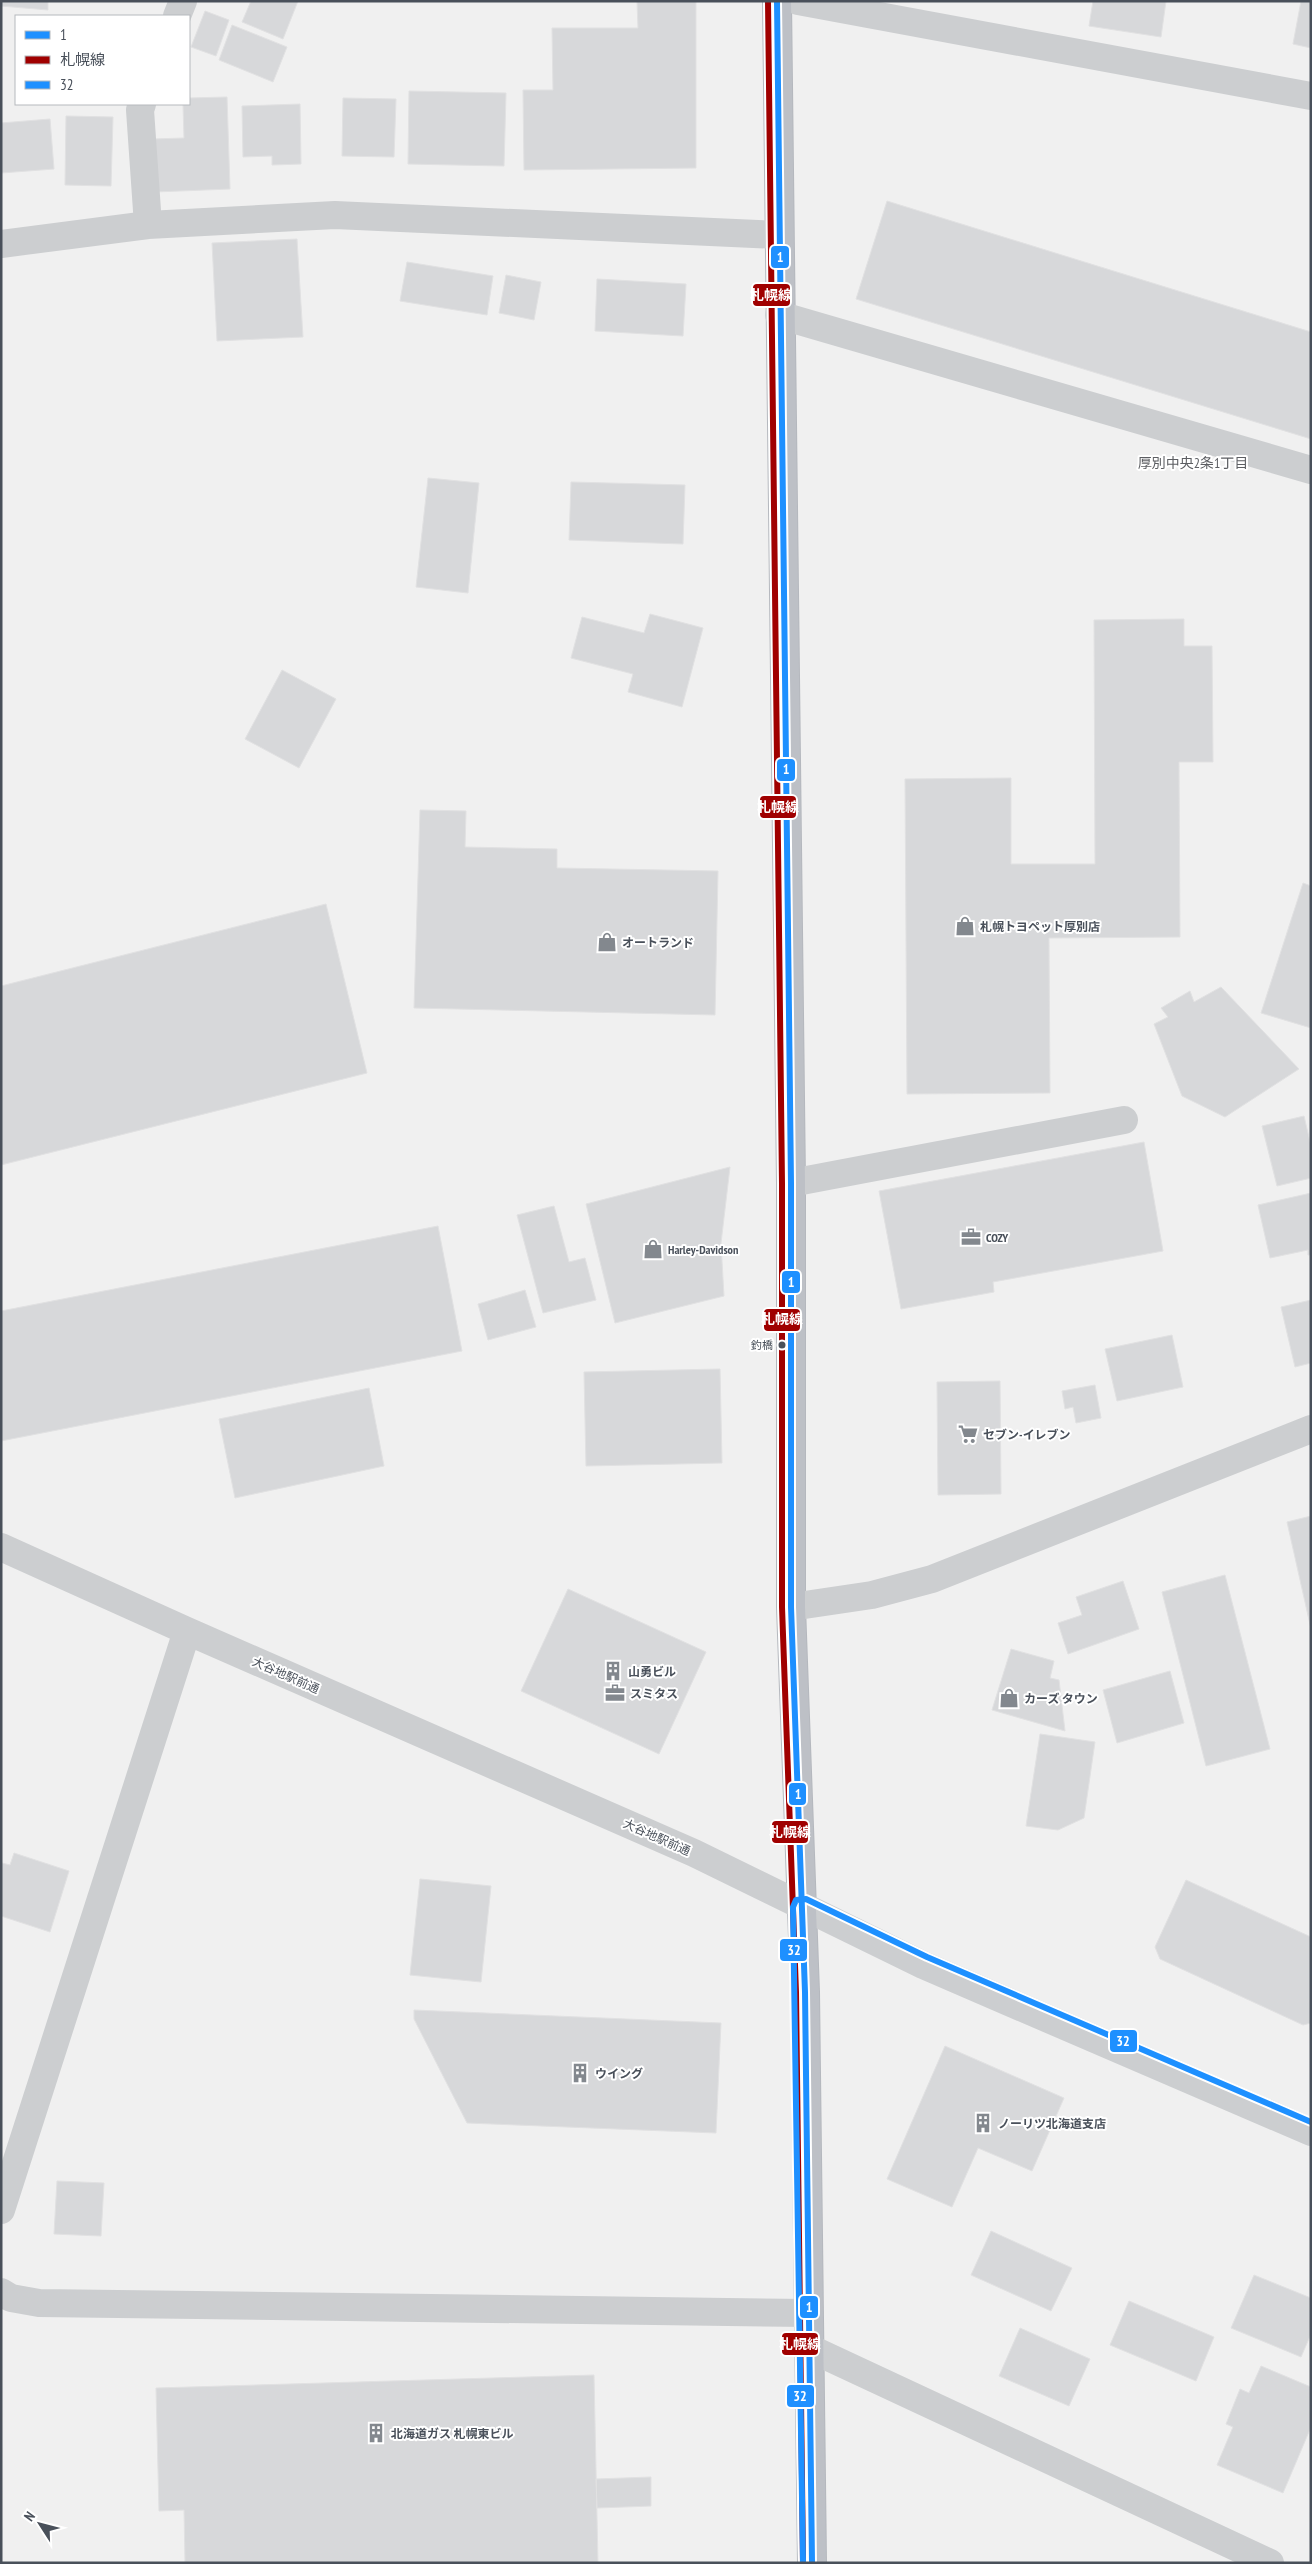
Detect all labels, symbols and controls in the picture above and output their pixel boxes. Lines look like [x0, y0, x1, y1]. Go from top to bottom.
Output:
legend [15, 15, 190, 105]
text: 1 [60, 25, 67, 44]
text: 札幌線 [60, 50, 105, 69]
text: 32 [60, 75, 74, 94]
line badge: 1 [770, 245, 790, 269]
text: 1 [777, 248, 783, 266]
line badge: 札幌線 [752, 283, 791, 307]
text: 札幌線 [750, 286, 792, 304]
district label: 厚別中央2条1丁目 [1138, 454, 1248, 472]
line badge: 1 [776, 758, 796, 782]
text: 1 [783, 760, 789, 778]
line badge: 札幌線 [759, 795, 797, 819]
text: 札幌線 [757, 798, 799, 816]
shop icon: 札幌トヨペット厚別店 [954, 915, 976, 937]
place label: 札幌トヨペット厚別店 [980, 919, 1100, 934]
shop icon: オートランド [596, 931, 618, 953]
place label: オートランド [622, 935, 694, 950]
office icon: COZY [960, 1226, 982, 1248]
place label: COZY [986, 1230, 1008, 1245]
shop icon: Harley-Davidson [642, 1238, 664, 1260]
place label: Harley-Davidson [668, 1242, 738, 1257]
line badge: 1 [781, 1270, 801, 1294]
text: 1 [788, 1273, 794, 1291]
line badge: 札幌線 [763, 1308, 801, 1332]
text: 札幌線 [761, 1310, 803, 1328]
place label: 釣橋 [751, 1338, 773, 1352]
marker: 釣橋 [777, 1340, 787, 1350]
supermarket icon: セブン-イレブン [957, 1423, 979, 1445]
place label: セブン-イレブン [983, 1427, 1071, 1442]
street label: 大谷地駅前通 [250, 1654, 322, 1696]
building icon: 山勇ビル [602, 1660, 624, 1682]
place label: 山勇ビル [628, 1664, 676, 1679]
office icon: スミタス [604, 1682, 626, 1704]
place label: スミタス [630, 1686, 678, 1701]
shop icon: カーズ タウン [998, 1687, 1020, 1709]
place label: カーズ タウン [1024, 1691, 1098, 1706]
line badge: 1 [788, 1782, 807, 1806]
text: 1 [795, 1785, 801, 1803]
street label: 大谷地駅前通 [621, 1816, 693, 1858]
line badge: 札幌線 [771, 1820, 809, 1844]
text: 札幌線 [769, 1823, 811, 1841]
line badge: 32 [779, 1938, 808, 1962]
text: 32 [787, 1941, 801, 1959]
line badge: 32 [1109, 2029, 1138, 2053]
text: 32 [1116, 2032, 1130, 2050]
building icon: ウイング [569, 2062, 591, 2084]
place label: ウイング [595, 2066, 643, 2081]
building icon: ノーリツ北海道支店 [972, 2112, 994, 2134]
place label: ノーリツ北海道支店 [998, 2116, 1106, 2131]
line badge: 1 [799, 2295, 819, 2319]
text: 1 [806, 2298, 812, 2316]
line badge: 札幌線 [781, 2332, 819, 2356]
text: 札幌線 [779, 2335, 821, 2353]
line badge: 32 [786, 2384, 815, 2408]
text: 32 [793, 2387, 807, 2405]
building icon: 北海道ガス 札幌東ビル [365, 2422, 387, 2444]
place label: 北海道ガス 札幌東ビル [391, 2426, 513, 2441]
north arrow [15, 2499, 65, 2549]
text: N [20, 2508, 39, 2525]

